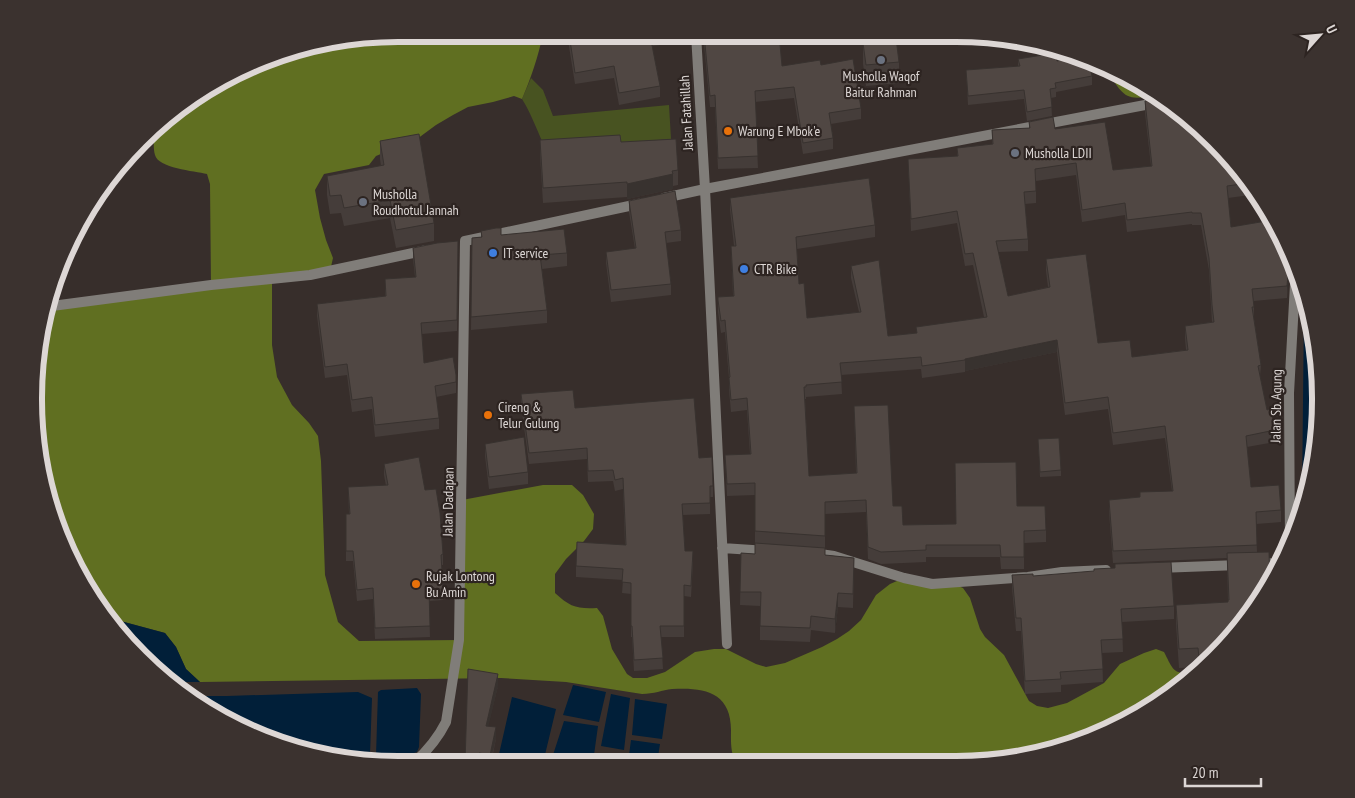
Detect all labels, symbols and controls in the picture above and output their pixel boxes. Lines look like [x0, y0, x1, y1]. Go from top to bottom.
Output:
north arrow [1295, 10, 1345, 60]
text: U [1322, 22, 1341, 36]
marker: Musholla Waqof Baitur Rahman [875, 54, 887, 66]
place label: Musholla Waqof Baitur Rahman [843, 67, 920, 101]
street label: Jalan Fatahillah [675, 75, 697, 152]
place label: Warung E Mbok'e [738, 122, 820, 140]
marker: Warung E Mbok'e [722, 125, 734, 137]
place label: Musholla LDII [1025, 144, 1092, 162]
marker: Musholla LDII [1009, 147, 1021, 159]
place label: Musholla Roudhotul Jannah [373, 185, 459, 219]
marker: Musholla Roudhotul Jannah [357, 196, 369, 208]
place label: IT service [503, 244, 549, 262]
marker: IT service [487, 247, 499, 259]
place label: CTR Bike [754, 260, 797, 278]
marker: CTR Bike [738, 263, 750, 275]
street label: Jalan Sb. Agung [1266, 369, 1286, 444]
place label: Cireng & Telur Gulung [498, 398, 559, 432]
marker: Cireng & Telur Gulung [482, 409, 494, 421]
street label: Jalan Dadapan [438, 467, 458, 538]
place label: Rujak Lontong Bu Amin [426, 567, 495, 601]
marker: Rujak Lontong Bu Amin [410, 578, 422, 590]
scale bar [1185, 756, 1261, 788]
text: 20 m [1192, 763, 1218, 782]

